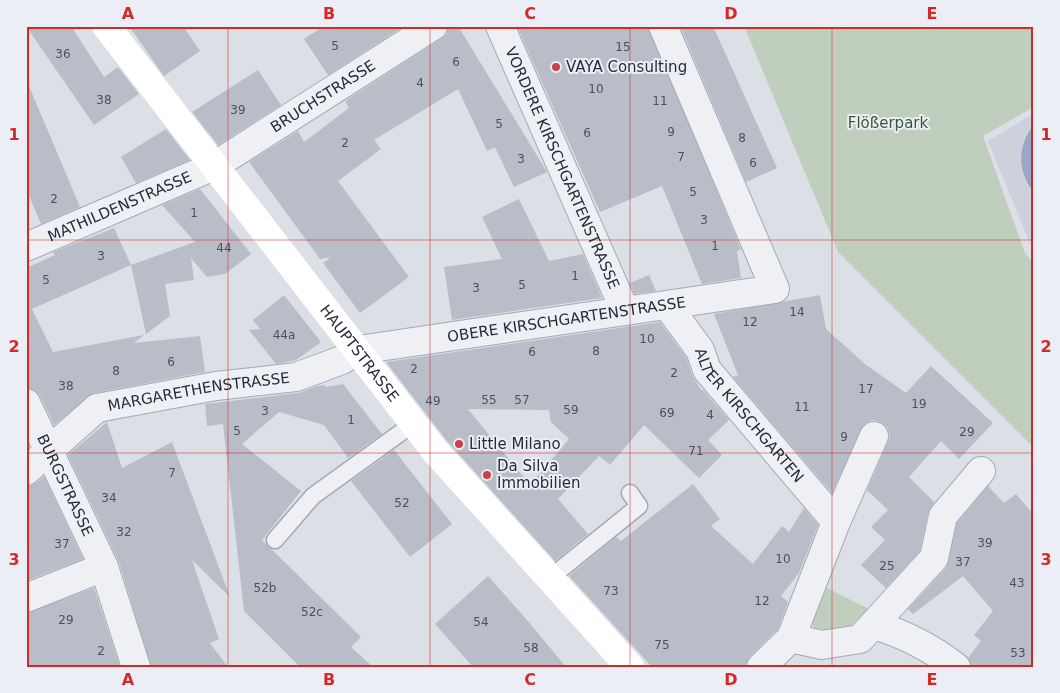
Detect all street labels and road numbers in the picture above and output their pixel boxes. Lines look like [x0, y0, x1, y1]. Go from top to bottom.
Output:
street label: VORDERE KIRSCHGARTENSTRASSE [501, 44, 623, 292]
street label: BRUCHSTRASSE [267, 56, 379, 136]
street label: MATHILDENSTRASSE [45, 168, 194, 246]
street label: OBERE KIRSCHGARTENSTRASSE [446, 293, 687, 346]
street label: HAUPTSTRASSE [316, 301, 403, 406]
street label: ALTER KIRSCHGARTEN [691, 346, 808, 486]
street label: MARGARETHENSTRASSE [106, 369, 291, 415]
street label: BURGSTRASSE [33, 431, 97, 539]

